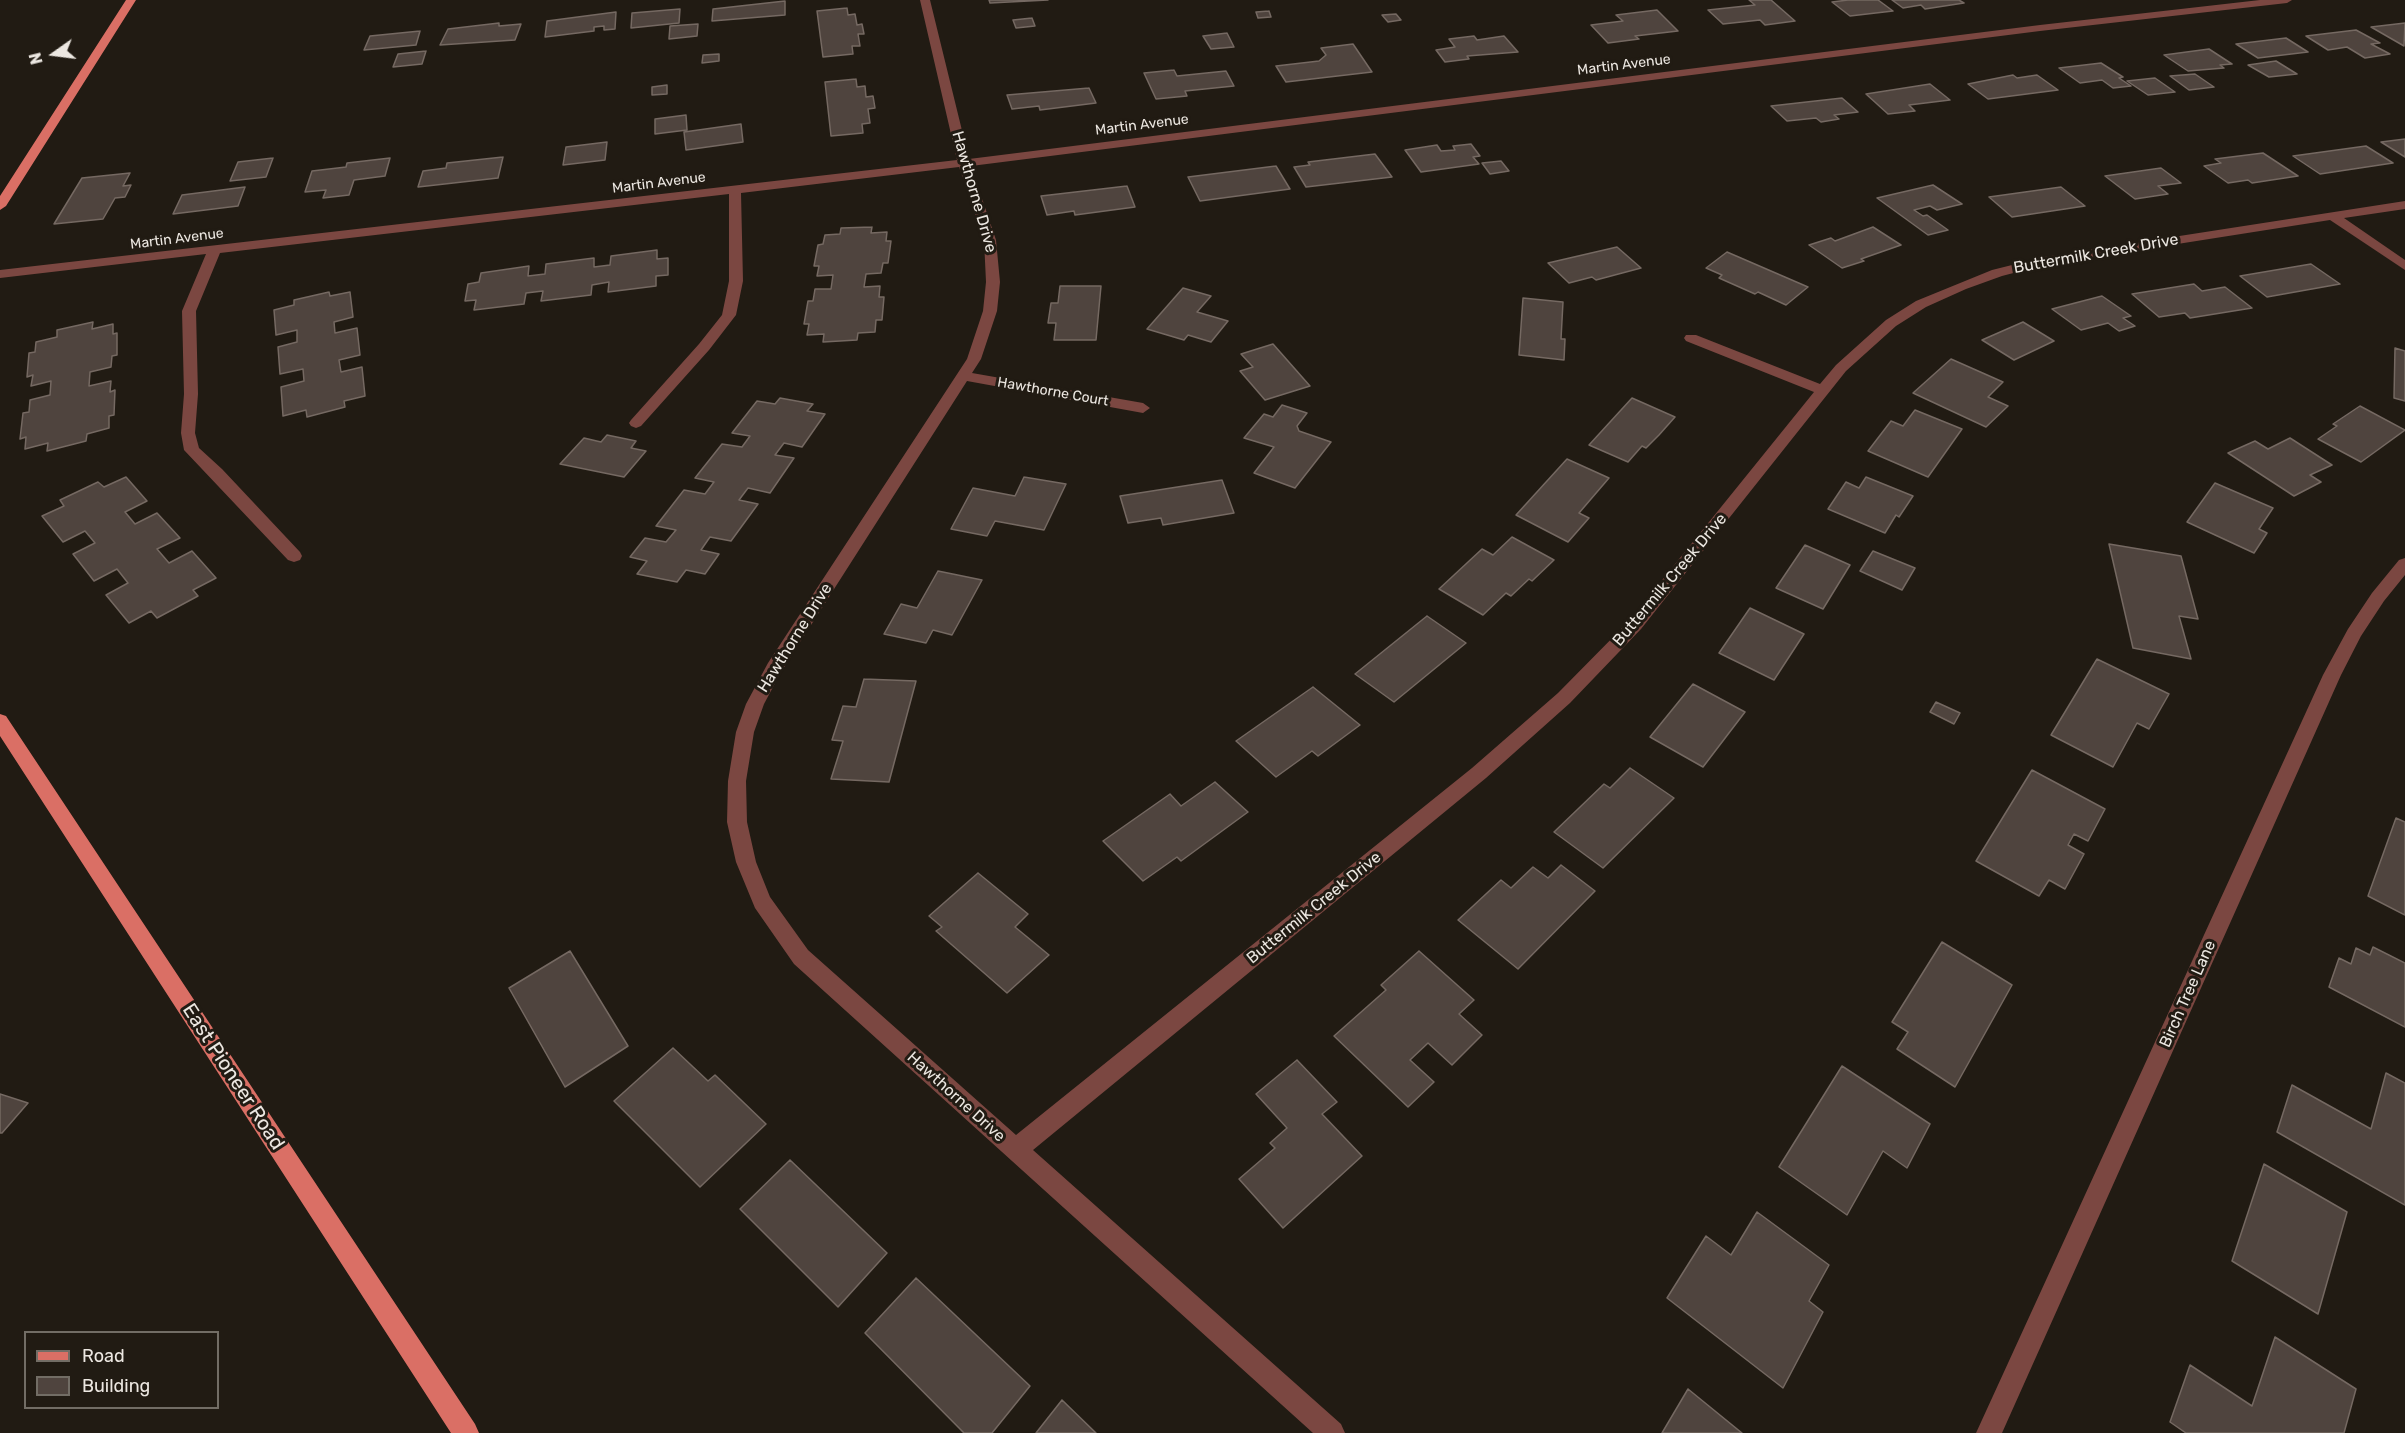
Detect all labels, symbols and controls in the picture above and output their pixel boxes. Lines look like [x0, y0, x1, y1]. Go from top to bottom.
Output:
north arrow [24, 24, 84, 84]
text: N [25, 51, 47, 66]
street label: Martin Avenue [1576, 51, 1672, 79]
street label: Martin Avenue [1094, 111, 1190, 139]
street label: Hawthorne Drive [947, 129, 1001, 255]
street label: Martin Avenue [611, 169, 707, 197]
street label: Martin Avenue [129, 225, 225, 253]
street label: Buttermilk Creek Drive [2012, 230, 2180, 278]
street label: Hawthorne Court [996, 374, 1110, 410]
street label: Buttermilk Creek Drive [1609, 510, 1731, 650]
street label: Hawthorne Drive [754, 580, 836, 696]
street label: Buttermilk Creek Drive [1243, 848, 1385, 968]
street label: Birch Tree Lane [2156, 937, 2220, 1051]
street label: East Pioneer Road [177, 999, 289, 1155]
street label: Hawthorne Drive [903, 1048, 1009, 1146]
legend [24, 1331, 219, 1409]
text: Road [82, 1345, 125, 1367]
text: Building [82, 1375, 150, 1397]

